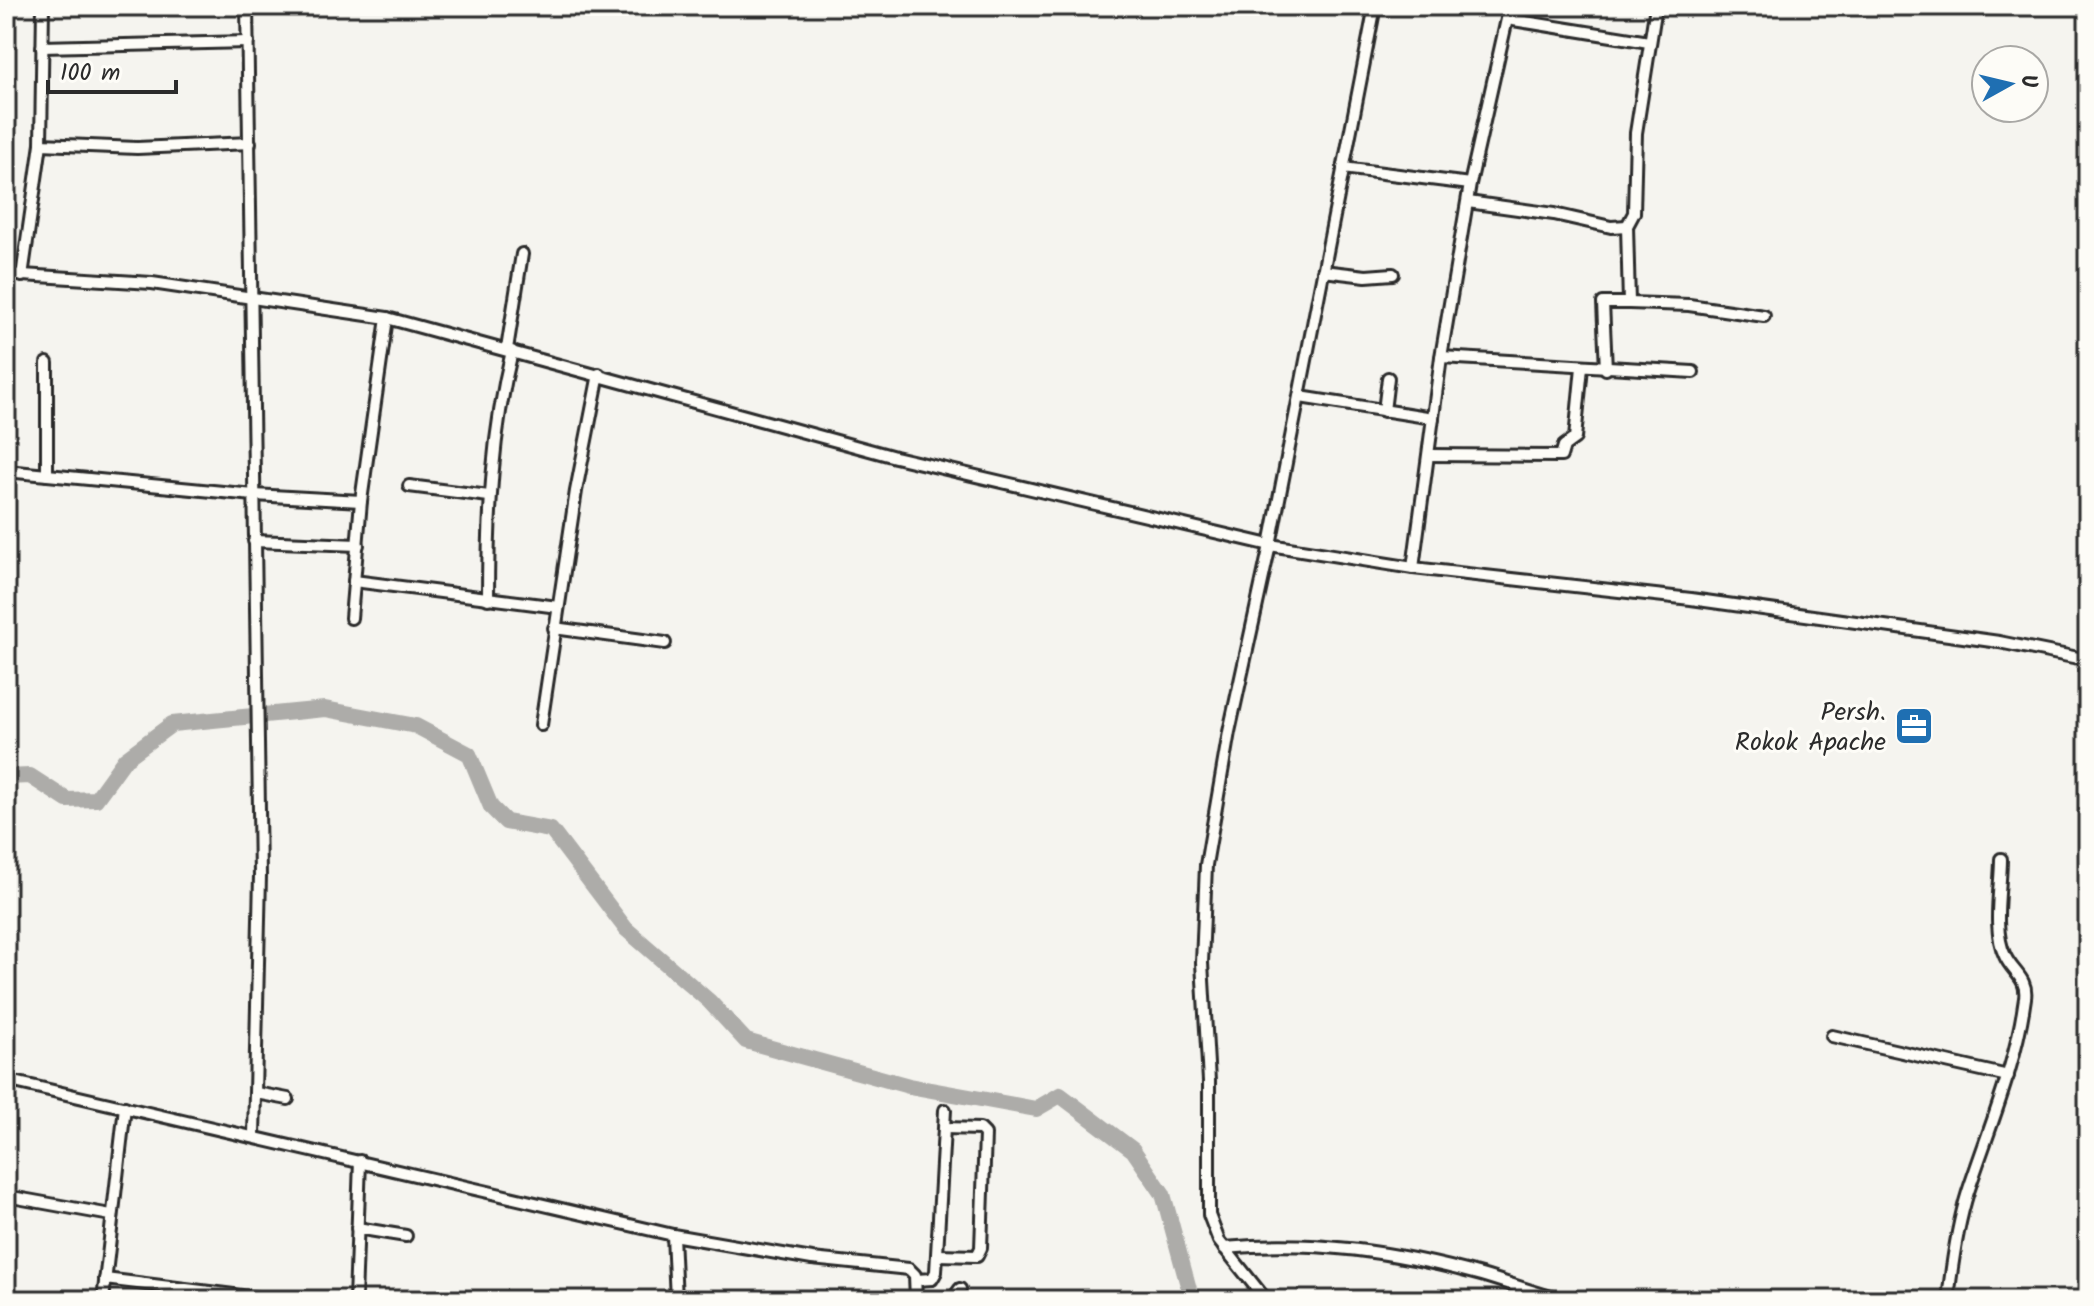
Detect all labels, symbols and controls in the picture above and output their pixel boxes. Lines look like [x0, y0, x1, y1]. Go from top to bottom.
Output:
scale bar [48, 44, 176, 94]
north arrow [1970, 44, 2050, 124]
text: 100 m [60, 54, 120, 93]
text: U [2009, 73, 2046, 90]
place label: Persh. Rokok Apache [1735, 692, 1886, 764]
office icon: Persh. Rokok Apache [1893, 705, 1935, 747]

